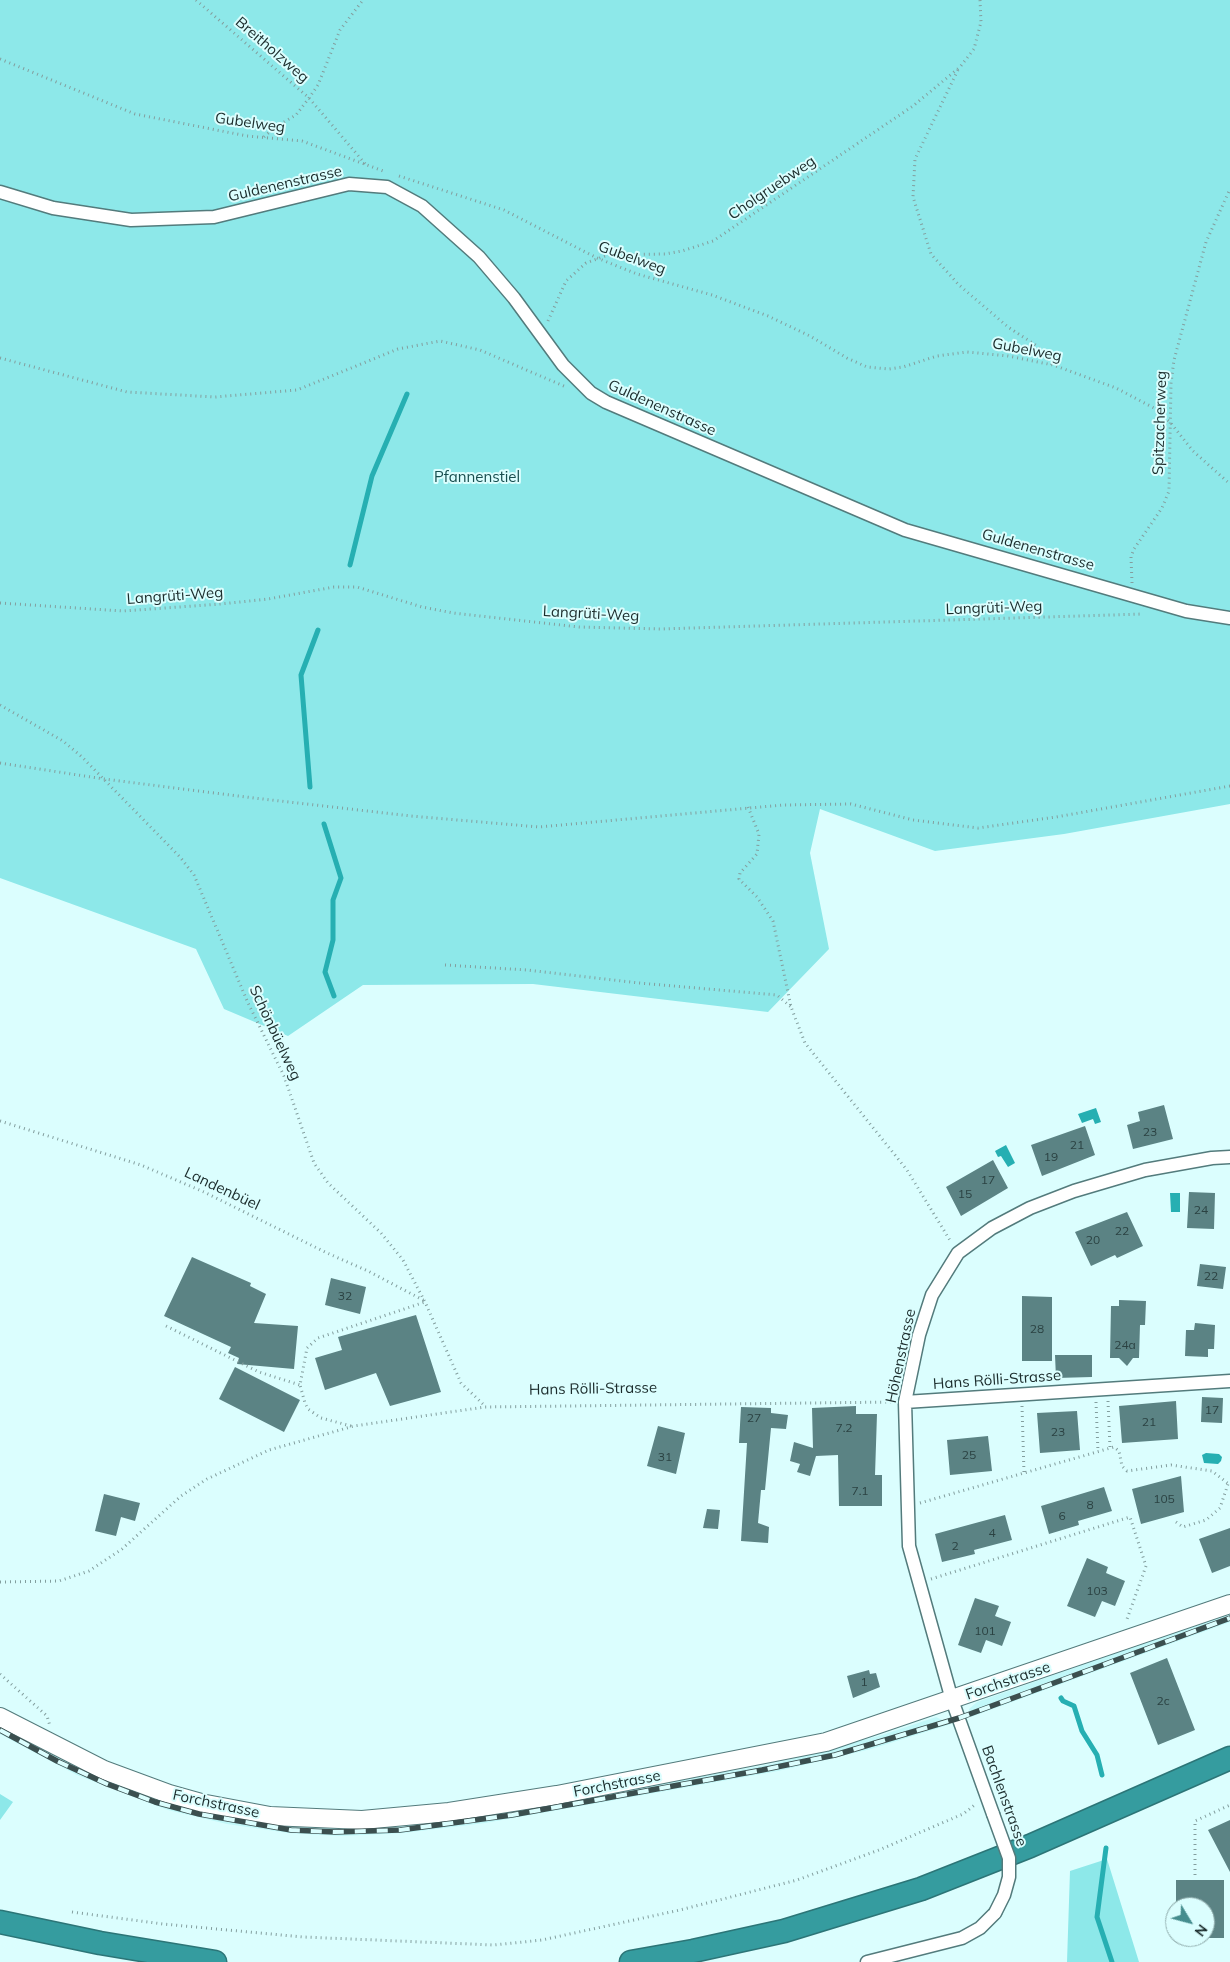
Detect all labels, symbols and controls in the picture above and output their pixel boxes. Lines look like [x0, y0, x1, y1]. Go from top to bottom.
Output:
street label: Breitholzweg [232, 13, 312, 87]
street label: Gubelweg [214, 109, 286, 137]
street label: Cholgruebweg [725, 152, 819, 224]
street label: Guldenenstrasse [226, 162, 344, 206]
street label: Gubelweg [596, 237, 668, 279]
street label: Gubelweg [991, 334, 1063, 366]
street label: Spitzacherweg [1149, 371, 1171, 475]
street label: Guldenenstrasse [605, 376, 719, 440]
park label: Pfannenstiel [434, 468, 520, 486]
street label: Guldenenstrasse [980, 525, 1096, 575]
street label: Langrüti-Weg [126, 584, 224, 608]
street label: Langrüti-Weg [945, 597, 1043, 619]
street label: Langrüti-Weg [542, 602, 640, 626]
street label: Schönbüelweg [245, 983, 305, 1083]
house number: 23 [1143, 1125, 1157, 1139]
house number: 21 [1070, 1138, 1084, 1152]
house number: 19 [1044, 1150, 1058, 1164]
street label: Landenbüel [181, 1164, 263, 1214]
house number: 17 [981, 1173, 995, 1187]
house number: 15 [958, 1187, 972, 1201]
house number: 24 [1194, 1203, 1208, 1217]
house number: 22 [1115, 1224, 1129, 1238]
house number: 20 [1086, 1233, 1100, 1247]
house number: 22 [1204, 1269, 1218, 1283]
house number: 32 [338, 1289, 352, 1303]
street label: Höhenstrasse [882, 1307, 920, 1405]
house number: 28 [1030, 1322, 1044, 1336]
house number: 24a [1114, 1338, 1136, 1352]
street label: Hans Rölli-Strasse [932, 1367, 1062, 1393]
street label: Hans Rölli-Strasse [529, 1379, 657, 1399]
house number: 17 [1205, 1403, 1219, 1417]
house number: 27 [747, 1411, 761, 1425]
house number: 21 [1142, 1415, 1156, 1429]
house number: 7.2 [835, 1421, 853, 1435]
house number: 23 [1051, 1425, 1065, 1439]
house number: 25 [962, 1448, 976, 1462]
house number: 31 [658, 1450, 672, 1464]
house number: 7.1 [851, 1484, 869, 1498]
house number: 105 [1153, 1492, 1175, 1506]
house number: 8 [1086, 1498, 1094, 1512]
house number: 6 [1058, 1509, 1066, 1523]
house number: 4 [988, 1526, 996, 1540]
house number: 2 [951, 1539, 959, 1553]
house number: 103 [1086, 1584, 1108, 1598]
house number: 101 [974, 1624, 996, 1638]
street label: Forchstrasse [963, 1658, 1053, 1704]
house number: 1 [860, 1675, 868, 1689]
house number: 2c [1156, 1694, 1170, 1708]
street label: Bachlenstrasse [977, 1743, 1031, 1849]
street label: Forchstrasse [572, 1767, 662, 1801]
street label: Forchstrasse [171, 1786, 261, 1822]
north arrow [1165, 1897, 1215, 1947]
text: N [1191, 1921, 1212, 1940]

